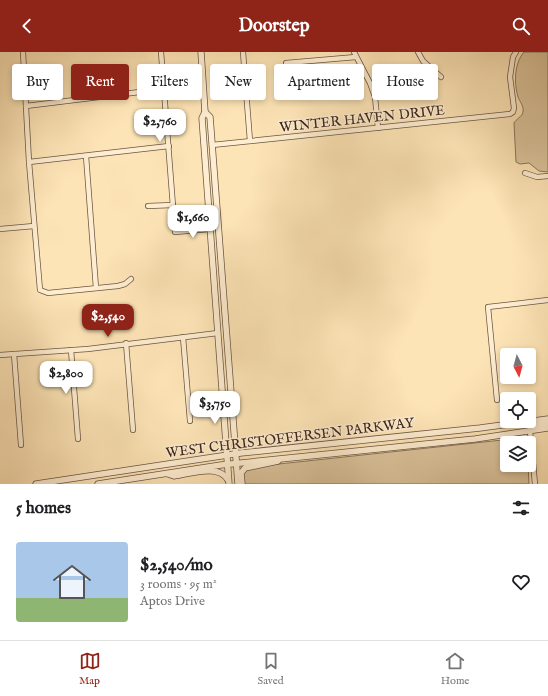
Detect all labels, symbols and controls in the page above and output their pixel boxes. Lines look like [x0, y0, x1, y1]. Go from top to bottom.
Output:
icon: back [16, 15, 38, 37]
text: Doorstep [239, 15, 309, 38]
icon: search [510, 15, 532, 37]
chip: Buy [12, 64, 63, 100]
chip: Rent [71, 64, 129, 100]
chip: Filters [137, 64, 202, 100]
chip: New [210, 64, 266, 100]
chip: Apartment [274, 64, 364, 100]
chip: House [372, 64, 438, 100]
street label: WINTER HAVEN DRIVE [278, 101, 446, 137]
pin: $2,760 [127, 109, 193, 143]
text: $2,760 [143, 113, 177, 130]
pin: $1,660 [160, 205, 226, 239]
text: $1,660 [177, 209, 209, 226]
pin: $2,540 [75, 304, 141, 338]
text: $2,540 [91, 308, 125, 325]
north arrow [500, 348, 536, 384]
map controls [500, 348, 536, 472]
pin: $2,800 [33, 361, 99, 395]
text: $2,800 [49, 365, 83, 382]
pin: $3,750 [182, 391, 248, 425]
button: locate [500, 392, 536, 428]
text: $3,750 [199, 395, 231, 412]
street label: WEST CHRISTOFFERSEN PARKWAY [165, 414, 417, 462]
button: layers [500, 436, 536, 472]
icon: filters [510, 497, 532, 519]
text: 5 homes [16, 498, 71, 519]
text: $2,540/mo [140, 555, 213, 576]
icon: home [48, 558, 96, 606]
icon: heart [510, 571, 532, 593]
text: 3 rooms · 95 m² [140, 576, 217, 593]
text: Aptos Drive [140, 593, 205, 610]
tab: Map [79, 650, 101, 688]
tab: Saved [258, 650, 284, 688]
tab: Home [441, 650, 469, 688]

